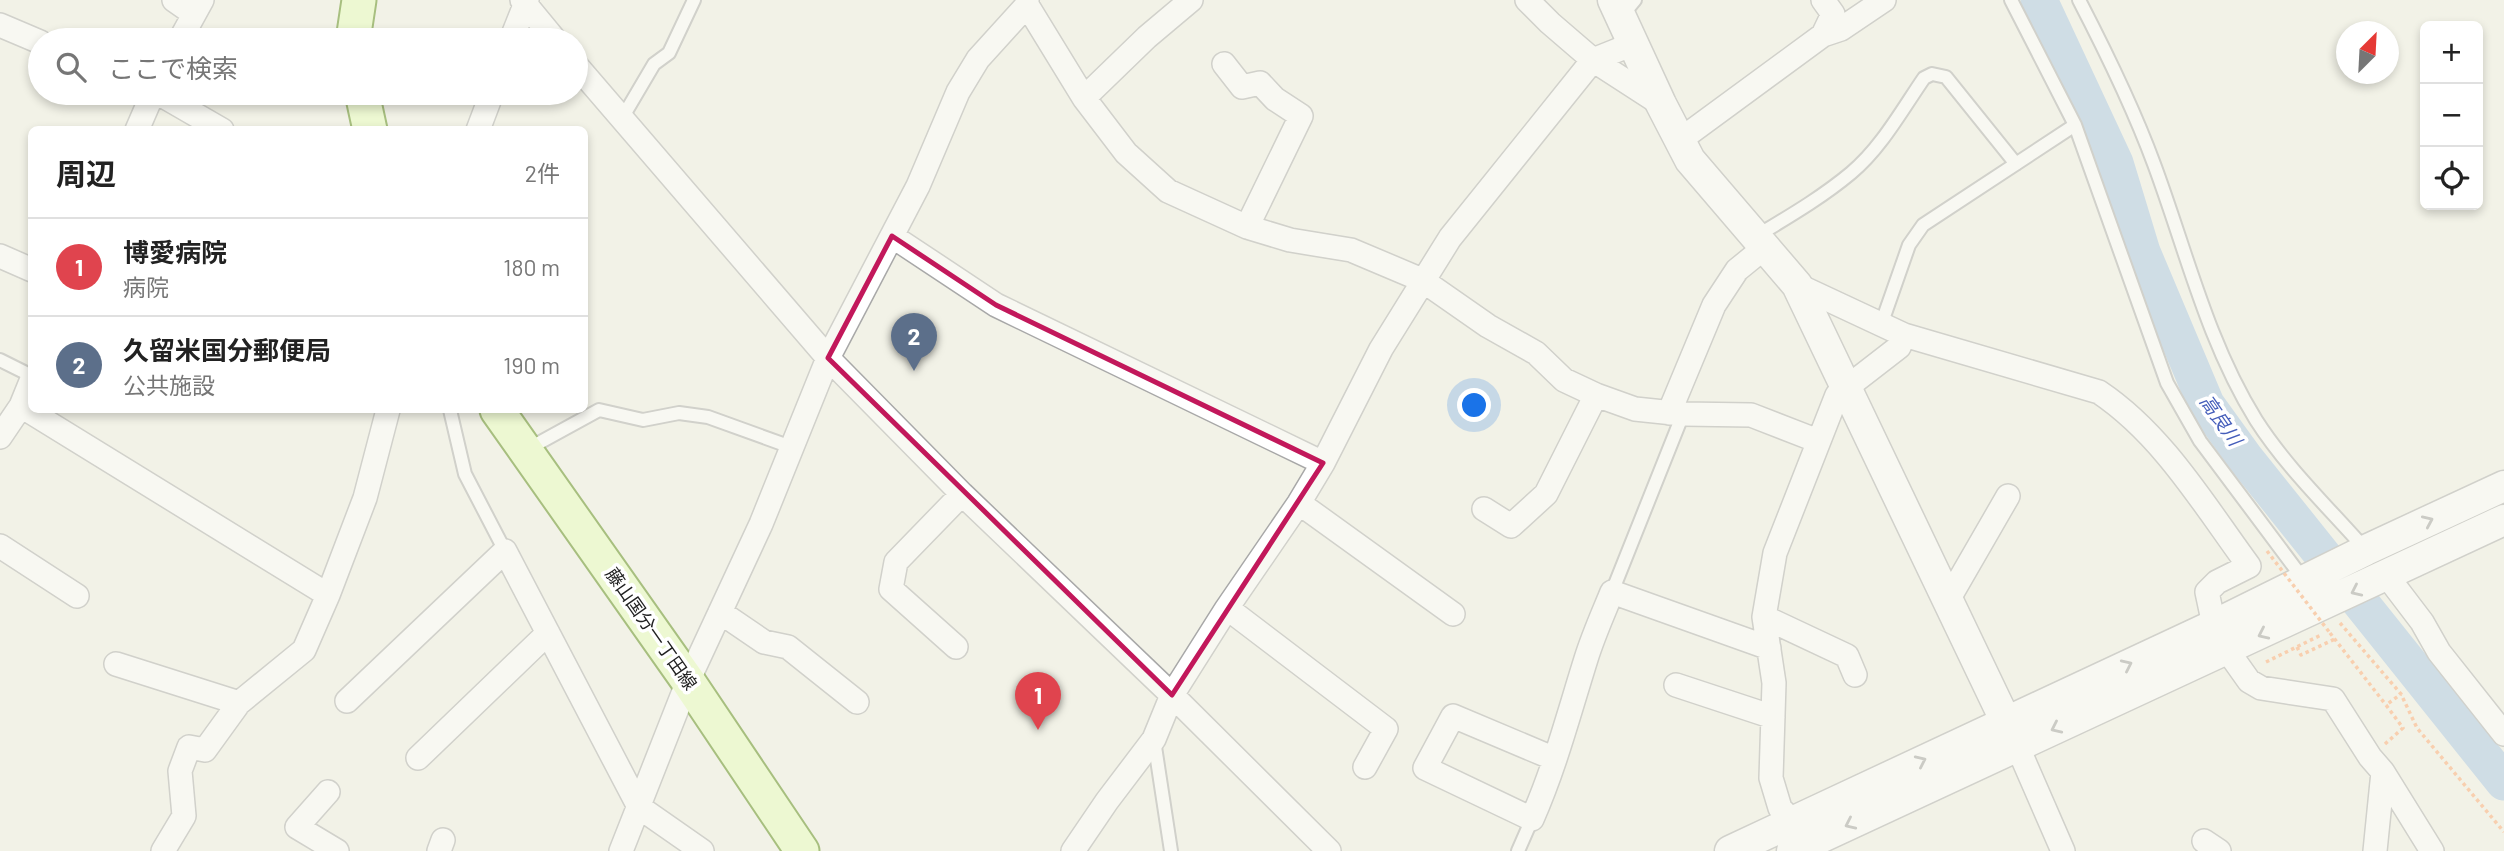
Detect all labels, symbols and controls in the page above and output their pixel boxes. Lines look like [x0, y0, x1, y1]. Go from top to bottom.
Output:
north arrow [2336, 21, 2399, 84]
map controls [2420, 21, 2483, 210]
button: + [2420, 21, 2483, 84]
search box [28, 28, 588, 105]
icon: search [52, 48, 90, 86]
text: ここで検索 [108, 52, 238, 83]
button: − [2420, 84, 2483, 147]
button: locate [2420, 147, 2483, 210]
text: 周辺 [56, 155, 116, 191]
text: 2件 [525, 159, 560, 187]
text: 博愛病院 [123, 236, 227, 267]
text: 1 [75, 253, 83, 281]
text: 180 m [503, 253, 560, 281]
text: 病院 [123, 273, 169, 301]
pin: 2 [891, 313, 937, 371]
text: 久留米国分郵便局 [123, 334, 331, 365]
text: 2 [73, 351, 85, 379]
text: 190 m [503, 351, 560, 379]
text: 公共施設 [123, 371, 215, 399]
your location [1457, 388, 1491, 422]
water label: 高良川 [2196, 390, 2248, 451]
one-way arrow [2420, 515, 2433, 529]
street label: 藤山国分一丁田線 [602, 563, 702, 694]
one-way arrow [2351, 582, 2363, 596]
one-way arrow [2258, 625, 2270, 639]
one-way arrow [2120, 659, 2132, 673]
pin: 1 [1015, 672, 1061, 730]
one-way arrow [2051, 720, 2063, 734]
one-way arrow [1914, 755, 1926, 769]
one-way arrow [1845, 816, 1857, 830]

